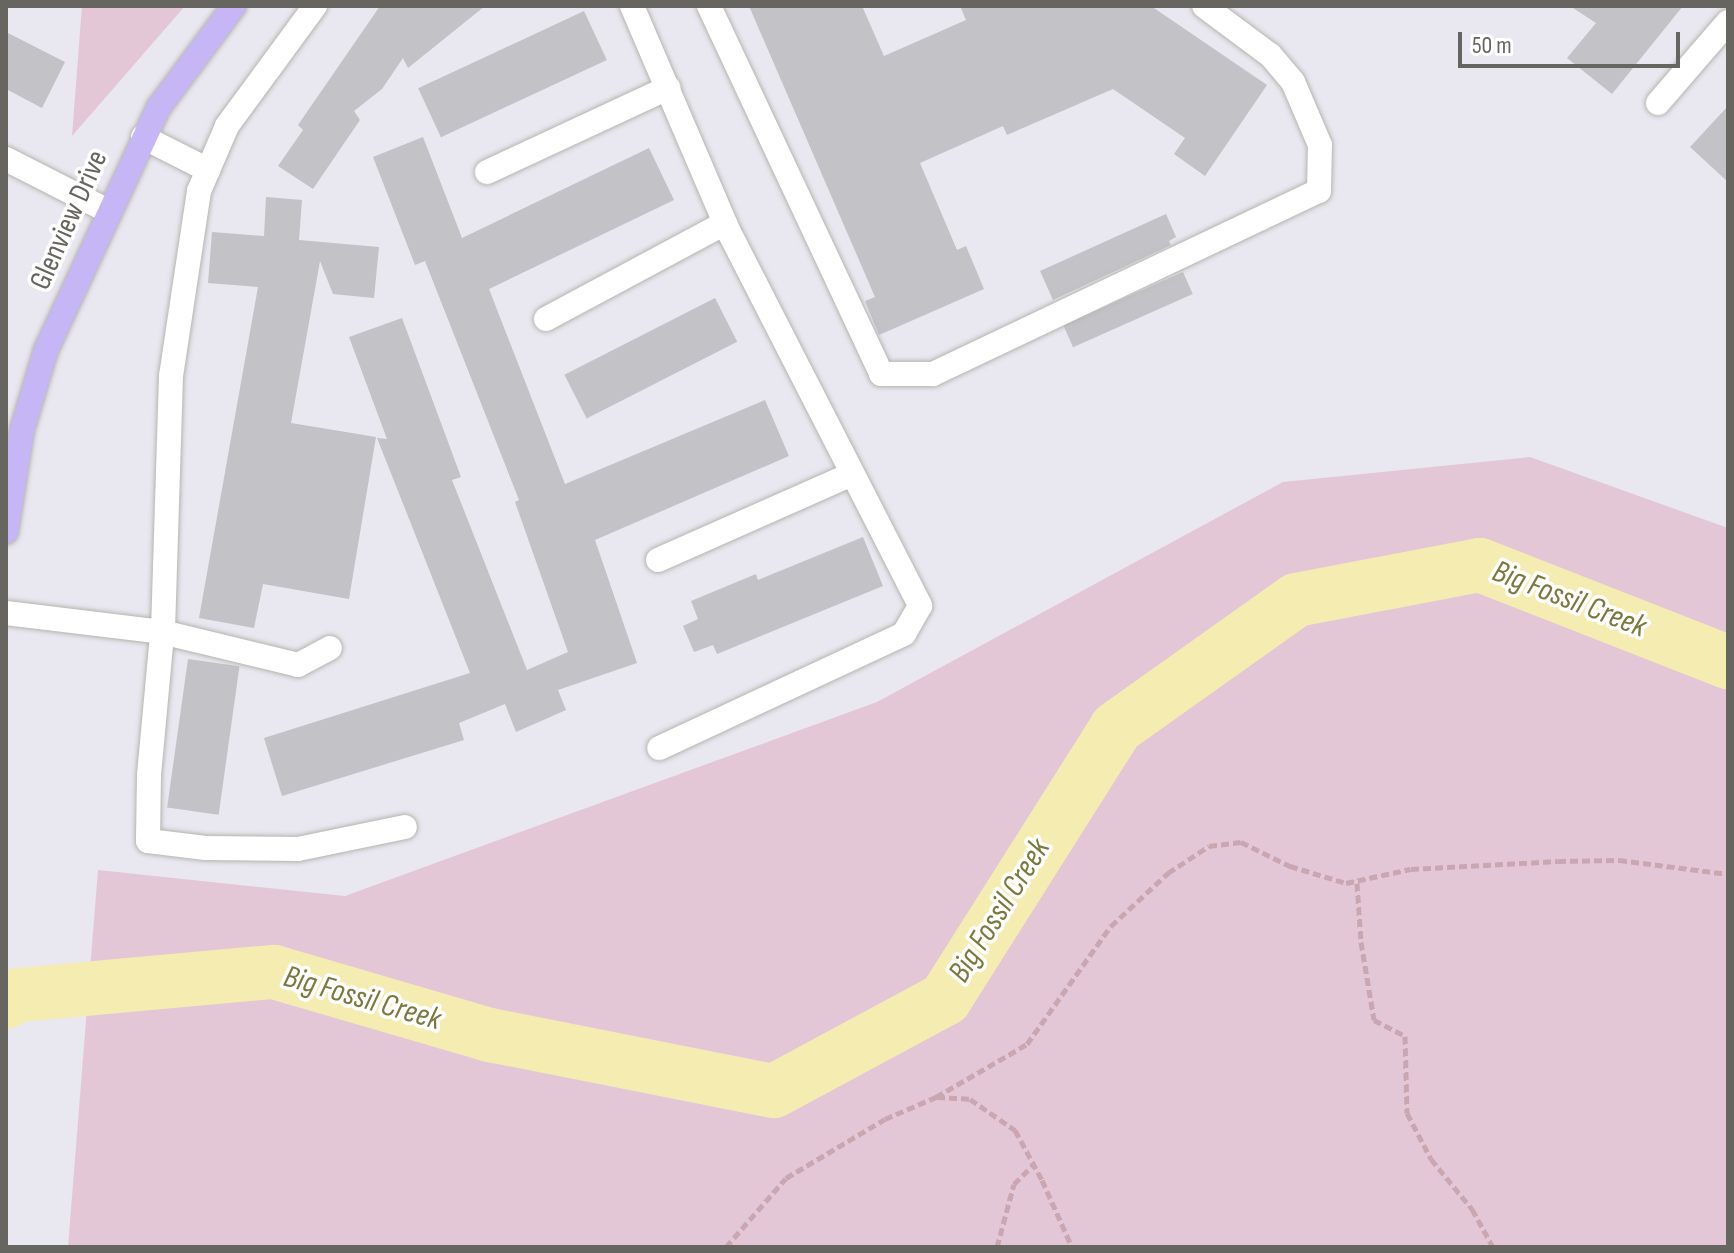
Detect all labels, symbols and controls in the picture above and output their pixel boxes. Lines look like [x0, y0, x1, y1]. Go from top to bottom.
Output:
scale bar [1462, 16, 1684, 66]
text: 50 m [1472, 31, 1512, 60]
street label: Glenview Drive [22, 145, 116, 295]
water label: Big Fossil Creek [1487, 553, 1651, 647]
water label: Big Fossil Creek [941, 832, 1059, 990]
water label: Big Fossil Creek [279, 958, 445, 1040]

